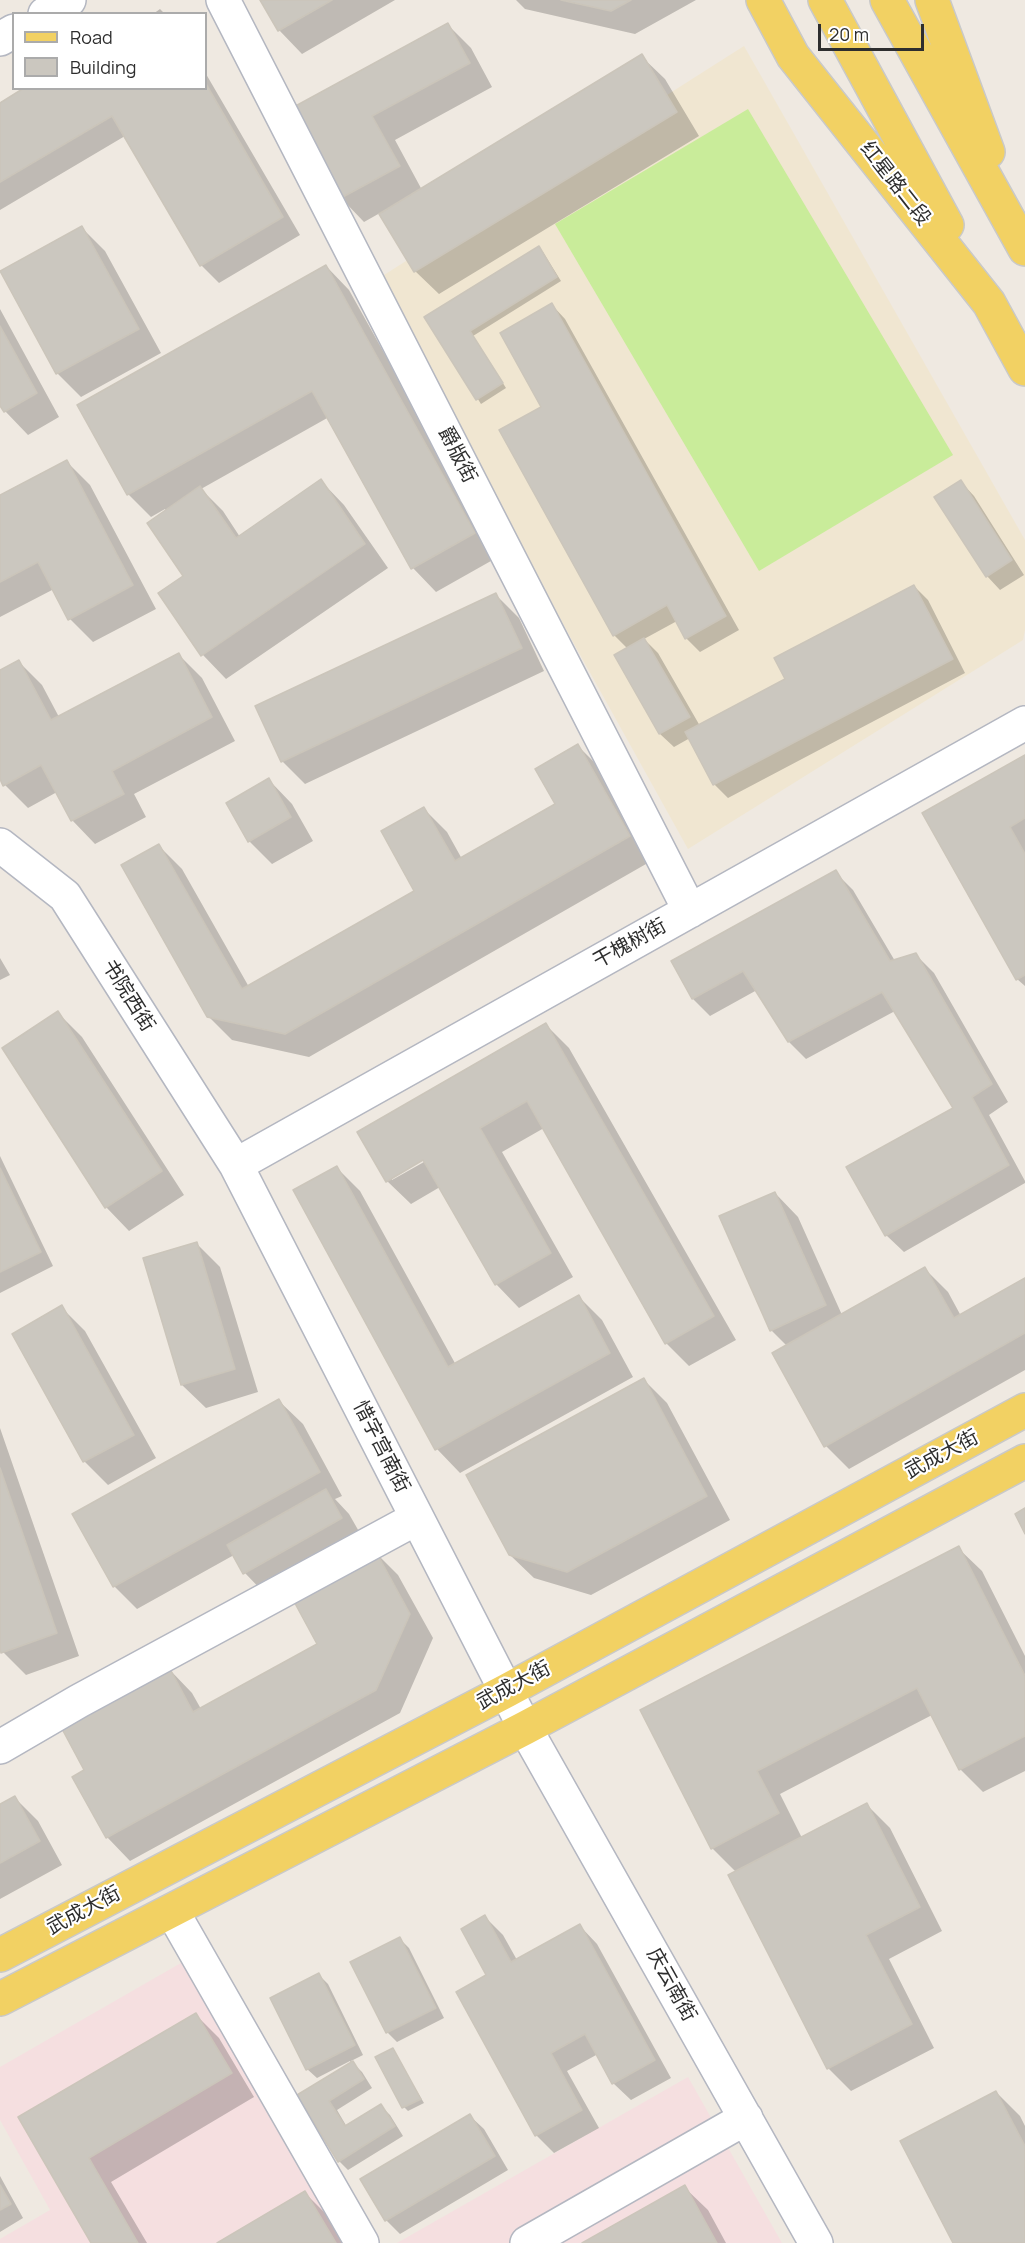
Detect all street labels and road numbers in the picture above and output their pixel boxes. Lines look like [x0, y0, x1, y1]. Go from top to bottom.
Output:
street label: 红星路二段 [855, 137, 935, 231]
street label: 爵版街 [433, 423, 481, 487]
street label: 干槐树街 [589, 914, 671, 974]
street label: 书院西街 [97, 956, 159, 1036]
street label: 惜字宫南街 [348, 1397, 414, 1497]
street label: 武成大街 [901, 1426, 983, 1484]
street label: 武成大街 [473, 1657, 555, 1715]
street label: 武成大街 [43, 1882, 125, 1940]
street label: 庆云南街 [641, 1944, 701, 2026]

